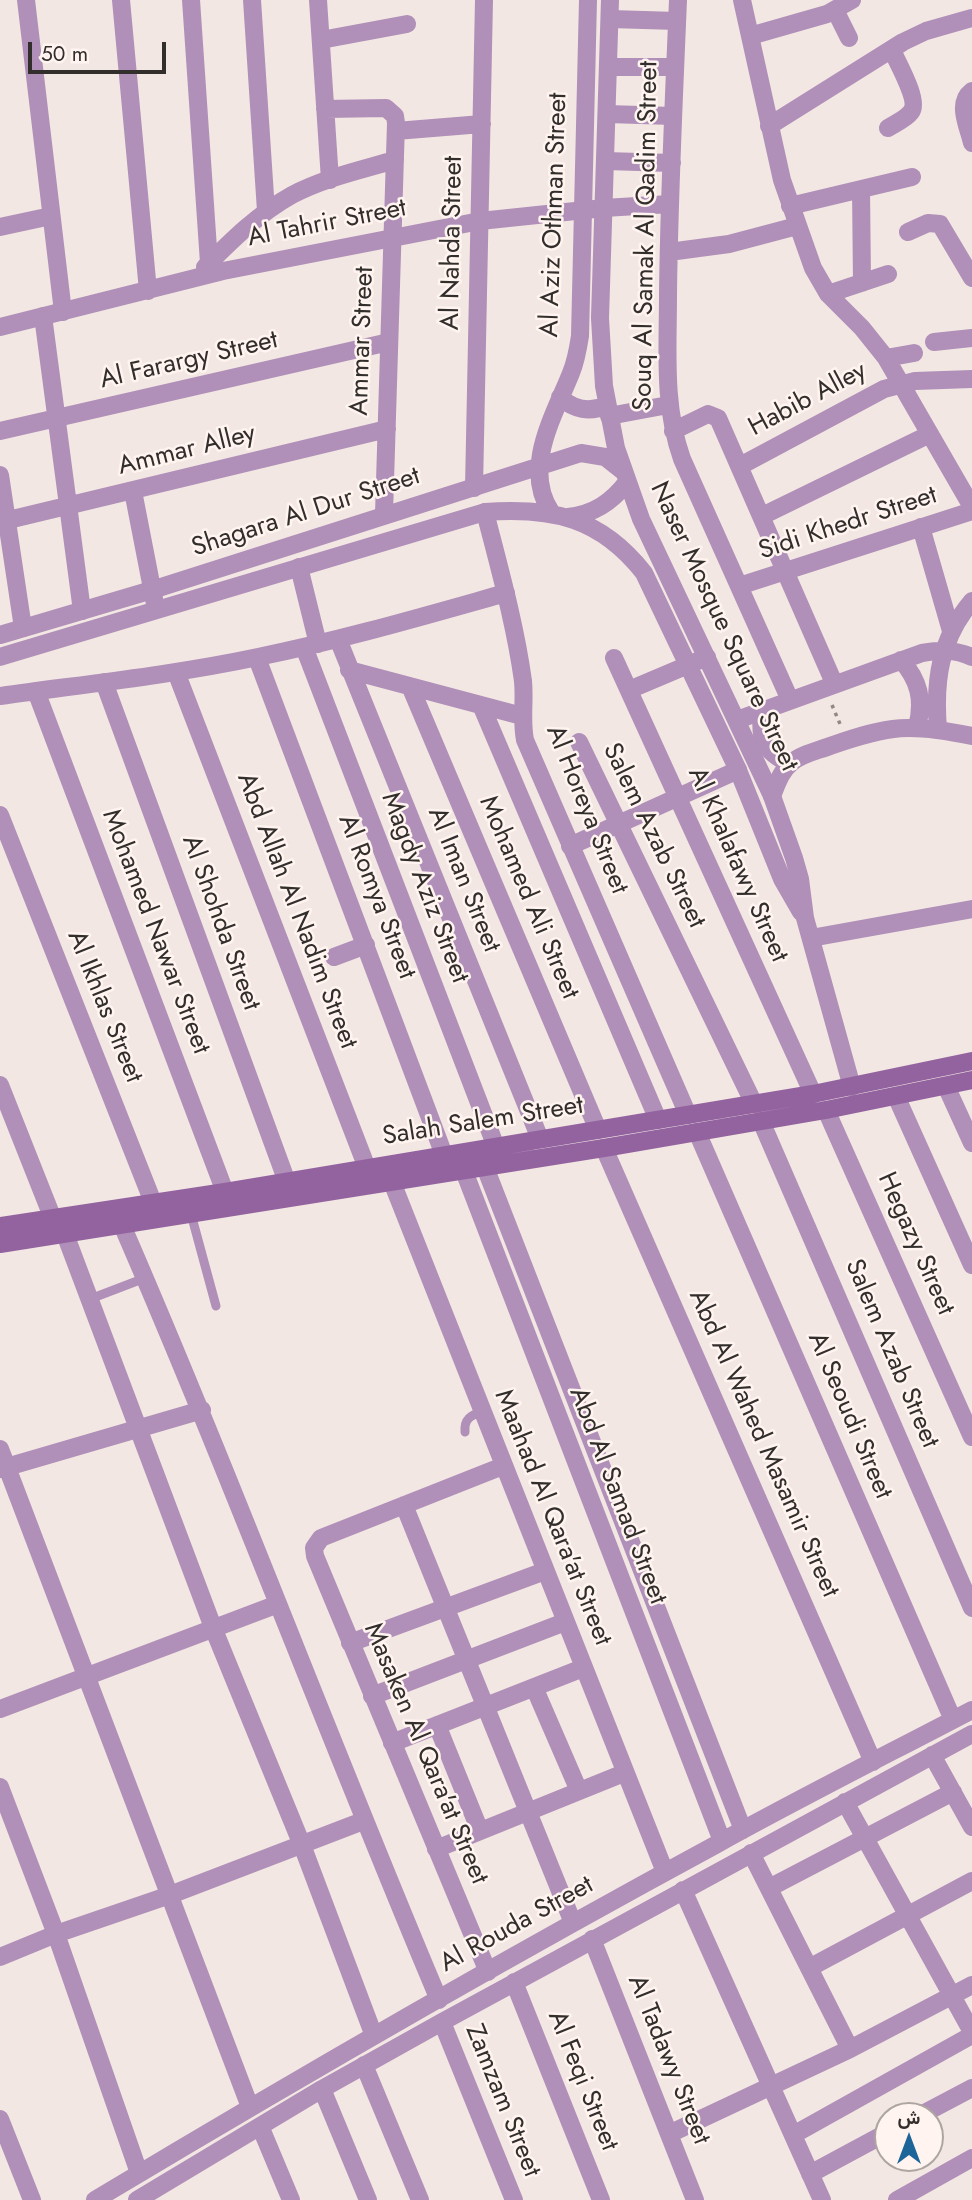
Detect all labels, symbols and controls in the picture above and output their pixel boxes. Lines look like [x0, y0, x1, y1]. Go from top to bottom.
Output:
scale bar [32, 28, 170, 72]
text: 50 m [41, 39, 88, 69]
street label: Souq Al Samak Al Qadim Street [628, 61, 666, 411]
street label: Al Aziz Othman Street [535, 92, 575, 338]
street label: Al Nahda Street [436, 156, 470, 330]
street label: Al Tahrir Street [245, 193, 409, 255]
street label: Ammar Street [345, 266, 381, 416]
street label: Al Farargy Street [97, 325, 281, 397]
street label: Habib Alley [744, 356, 872, 444]
street label: Ammar Alley [115, 419, 259, 483]
street label: Shagara Al Dur Street [188, 461, 424, 565]
street label: Naser Mosque Square Street [642, 477, 804, 777]
street label: Sidi Khedr Street [755, 480, 941, 568]
street label: Al Horeya Street [538, 721, 634, 899]
street label: Salem Azab Street [595, 738, 711, 934]
street label: Al Khalafawy Street [680, 763, 794, 967]
street label: Abd Allah Al Nadim Street [229, 769, 363, 1053]
street label: Magdy Aziz Street [373, 788, 475, 988]
street label: Mohamed Ali Street [471, 792, 585, 1004]
street label: Al Iman Street [420, 803, 506, 957]
street label: Mohamed Nawar Street [94, 805, 216, 1059]
street label: Al Romya Street [330, 810, 422, 984]
street label: Al Shohda Street [174, 831, 266, 1015]
street label: Al Ikhlas Street [59, 926, 149, 1088]
street label: Salah Salem Street [380, 1091, 586, 1153]
street label: Hegazy Street [870, 1168, 960, 1320]
street label: Salem Azab Street [837, 1255, 945, 1453]
street label: Abd Al Wahed Masamir Street [681, 1285, 845, 1603]
street label: Al Seoudi Street [800, 1328, 898, 1504]
street label: Abd Al Samad Street [561, 1383, 673, 1609]
street label: Maahad Al Qara'at Street [486, 1386, 618, 1650]
street label: Masaken Al Qara'at Street [356, 1619, 494, 1889]
street label: Al Rouda Street [435, 1870, 599, 1980]
street label: Al Tadawy Street [620, 1971, 716, 2149]
street label: Al Feqi Street [540, 2007, 624, 2155]
street label: Zamzam Street [457, 2020, 547, 2182]
north arrow [874, 2102, 944, 2172]
text: ش [898, 2104, 920, 2131]

